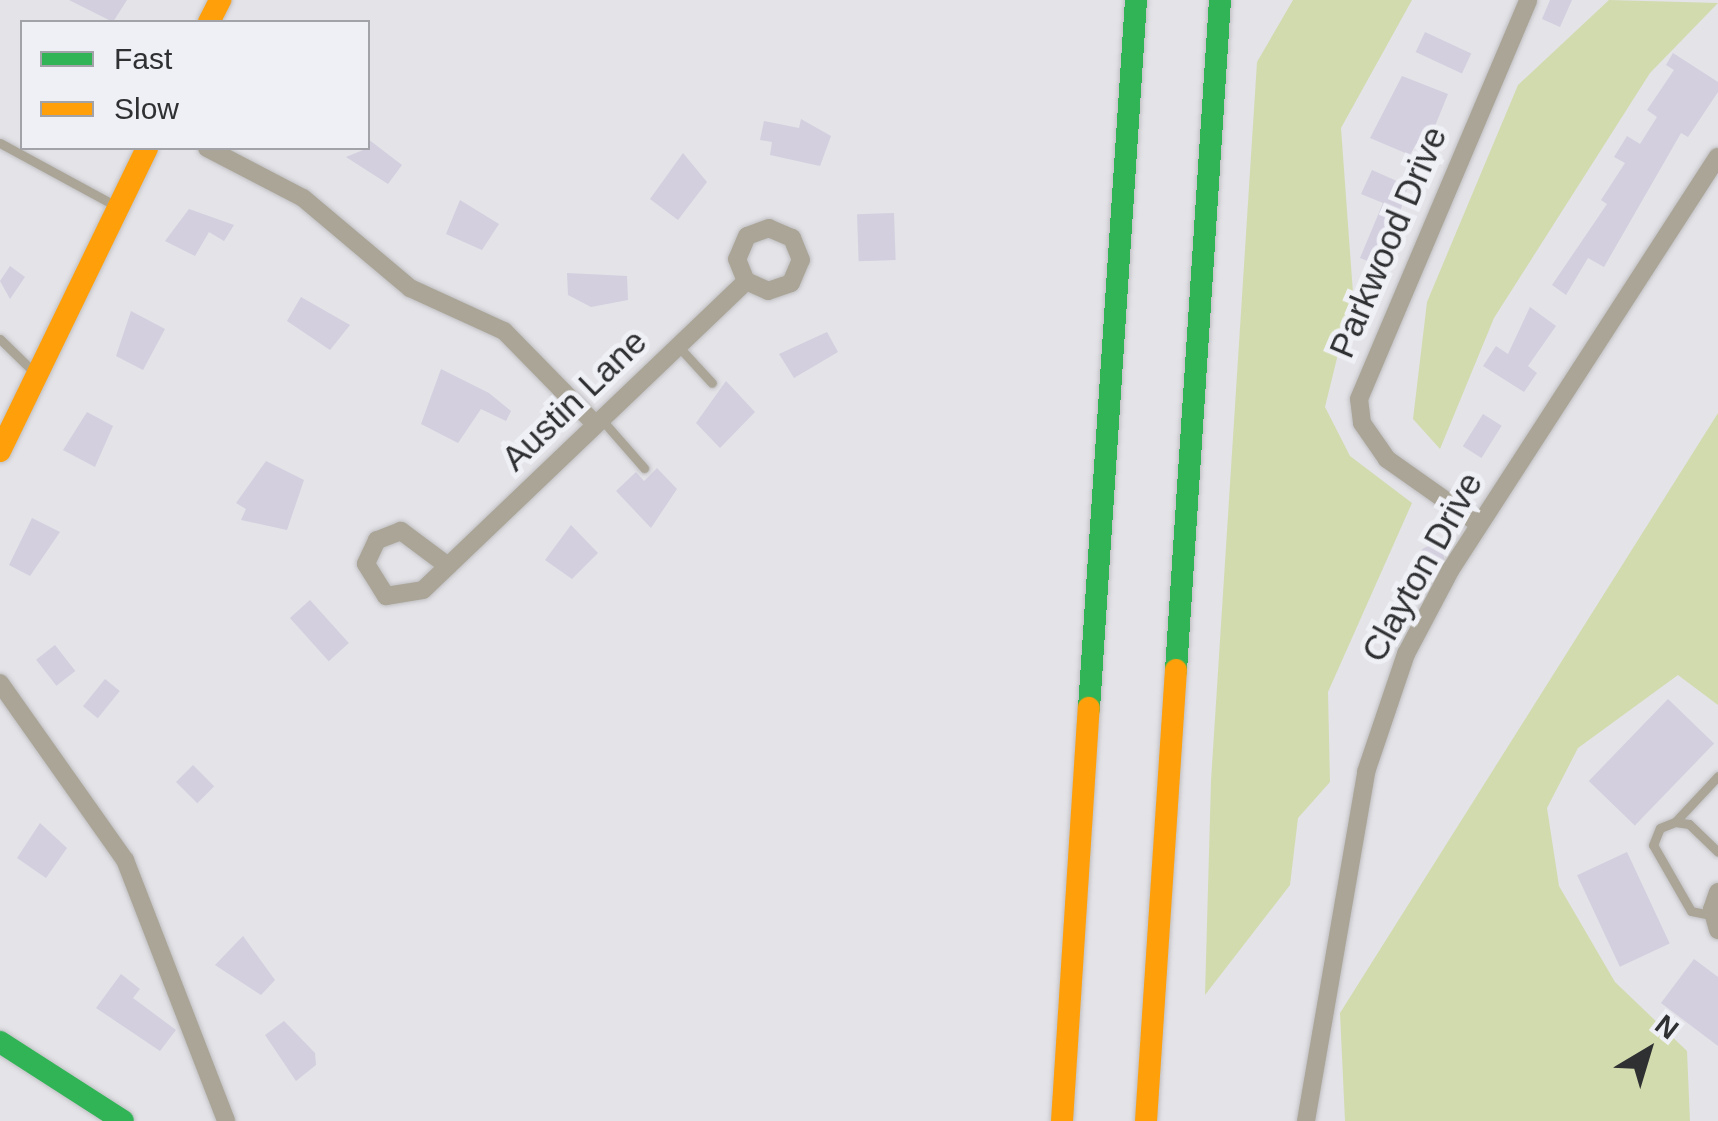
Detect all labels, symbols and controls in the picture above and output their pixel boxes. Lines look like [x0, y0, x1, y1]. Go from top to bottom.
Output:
legend [20, 20, 370, 150]
text: Fast [114, 42, 172, 75]
text: Slow [114, 92, 179, 125]
street label: Parkwood Drive [1320, 120, 1456, 364]
street label: Austin Lane [493, 321, 655, 479]
street label: Clayton Drive [1353, 465, 1491, 669]
north arrow [1598, 1001, 1698, 1101]
text: N [1649, 1009, 1684, 1045]

